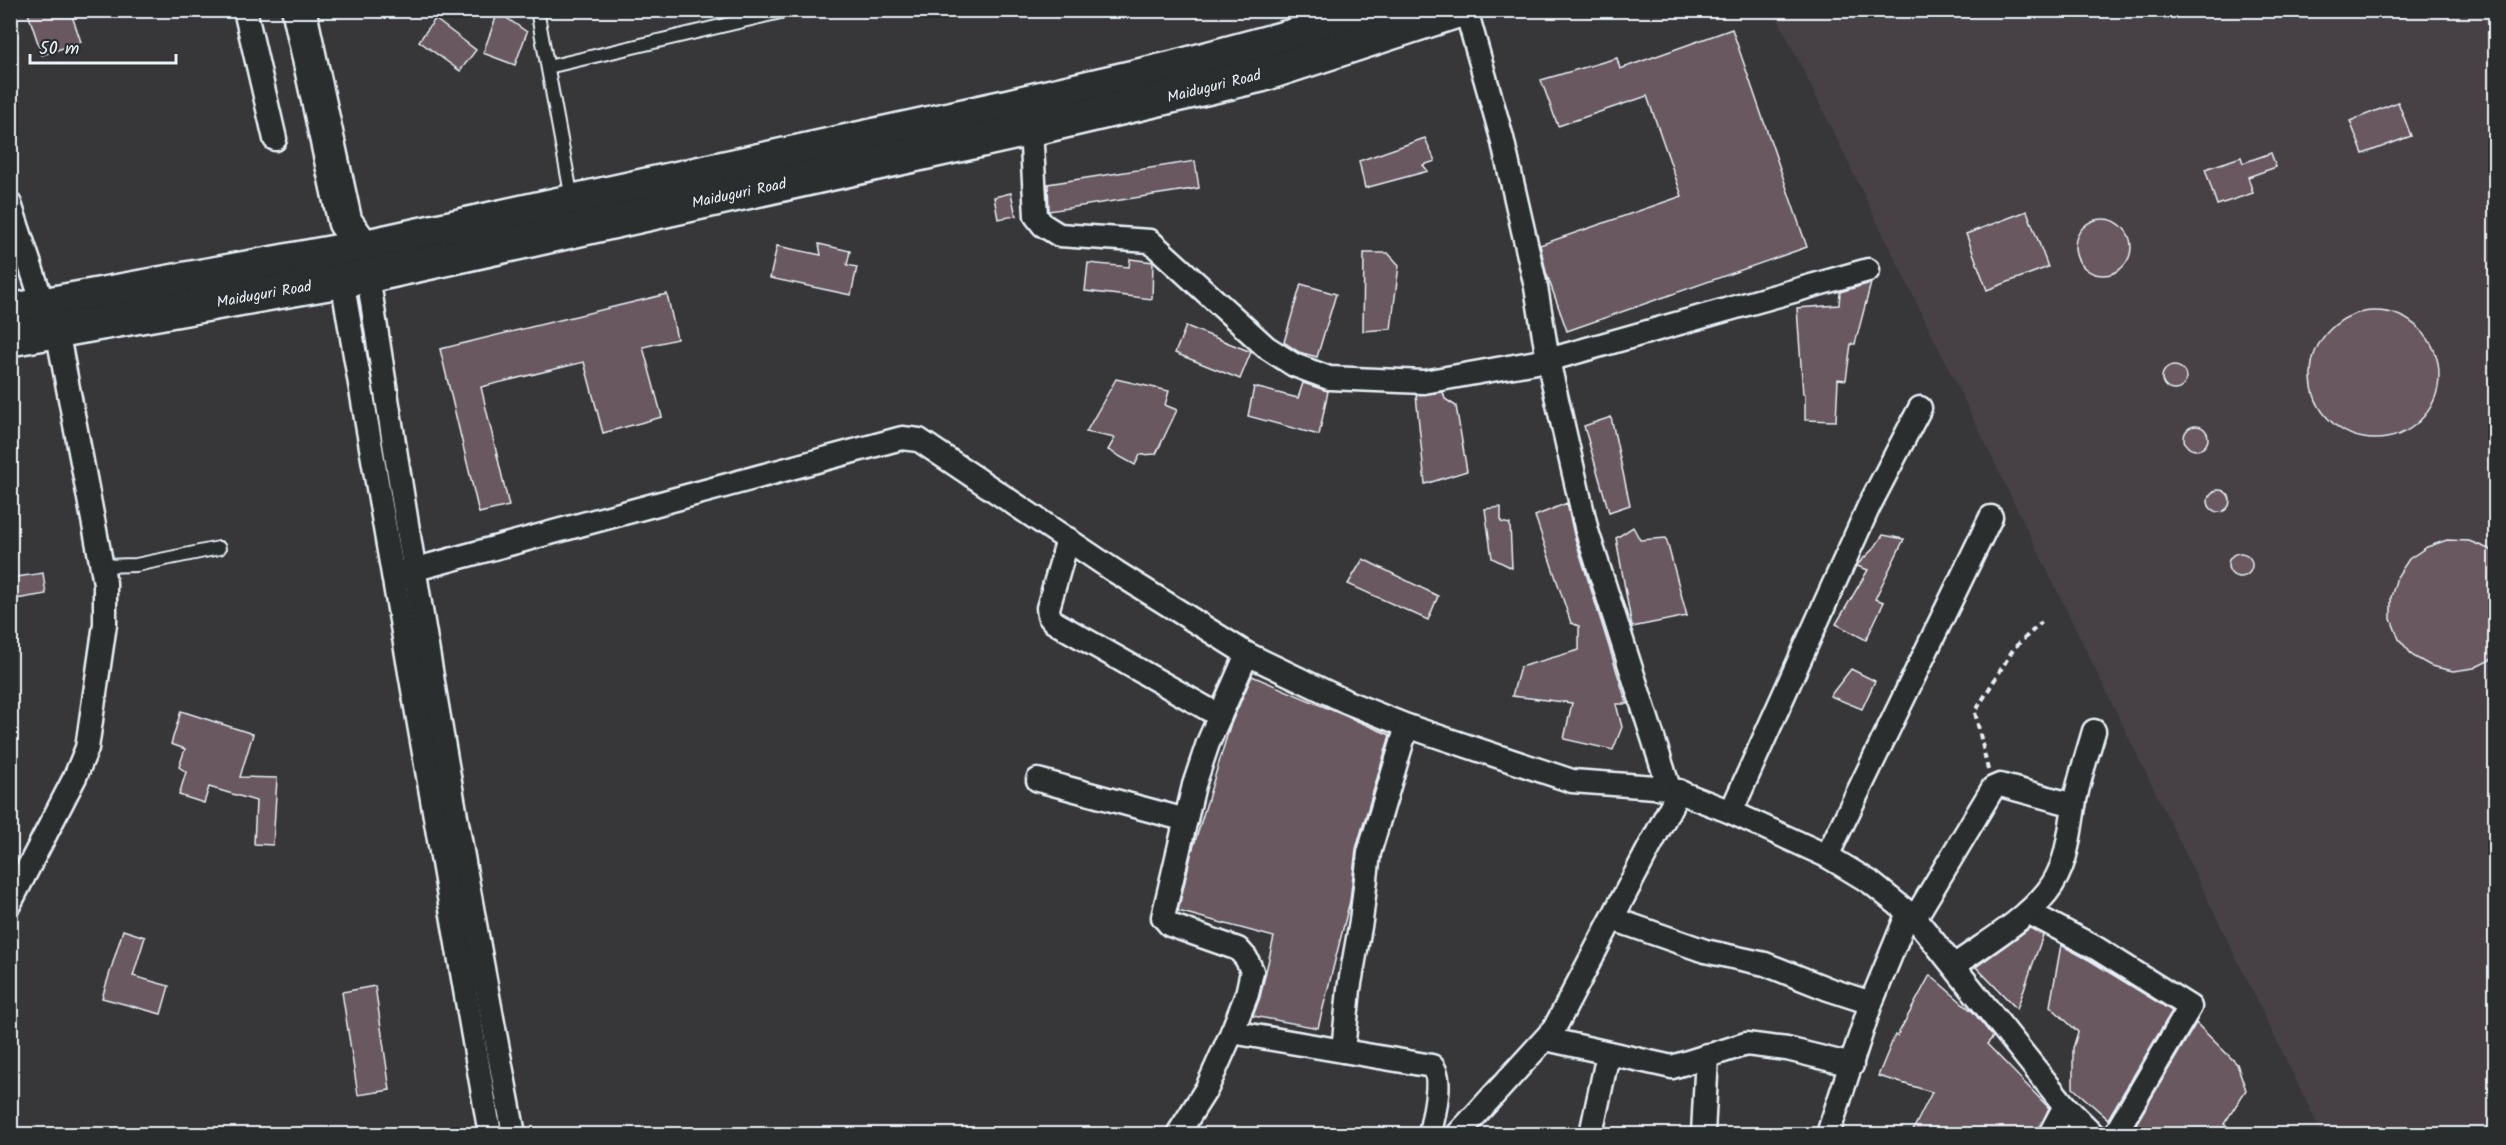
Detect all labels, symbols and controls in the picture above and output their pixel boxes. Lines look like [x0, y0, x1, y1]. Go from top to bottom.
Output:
scale bar [30, 27, 176, 65]
text: 50 m [39, 35, 79, 64]
street label: Maiduguri Road [1165, 64, 1264, 110]
street label: Maiduguri Road [690, 172, 789, 216]
street label: Maiduguri Road [215, 275, 314, 315]

